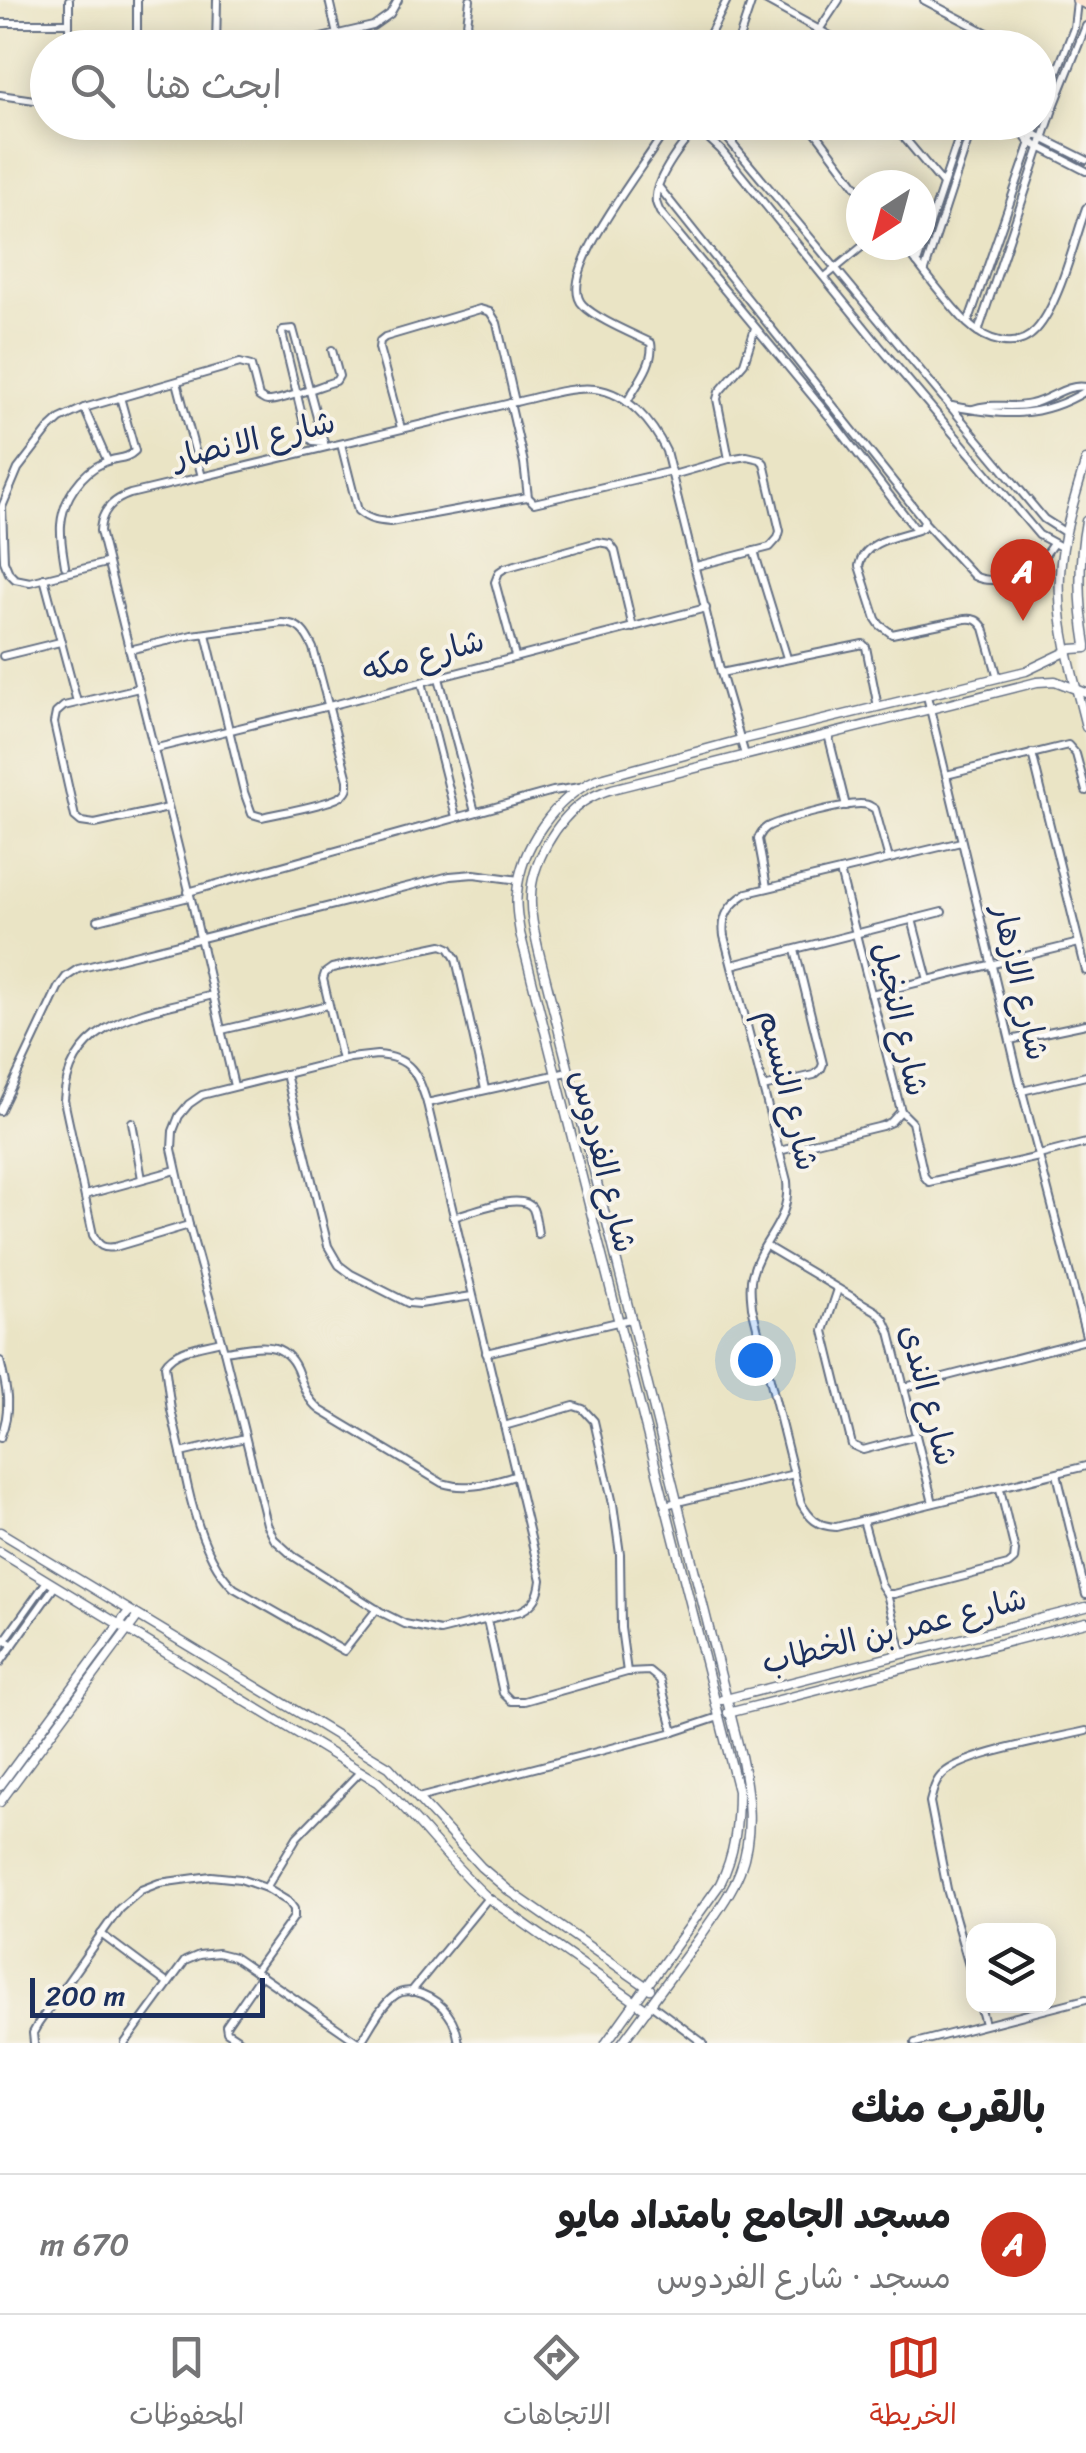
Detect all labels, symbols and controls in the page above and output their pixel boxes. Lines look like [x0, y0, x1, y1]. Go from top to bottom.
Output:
search box [30, 30, 1056, 140]
text: ابحث هنا [145, 52, 282, 119]
icon: search [65, 58, 120, 113]
north arrow [846, 170, 936, 260]
street label: شارع الانصار [164, 393, 341, 487]
pin: A [990, 538, 1056, 621]
street label: شارع مكه [355, 612, 491, 699]
street label: شارع الازهار [975, 897, 1066, 1066]
street label: شارع النخيل [855, 936, 946, 1102]
street label: شارع النسيم [741, 1003, 836, 1177]
street label: شارع الفردوس [553, 1063, 654, 1259]
street label: شارع الندى [882, 1318, 975, 1472]
your location [730, 1335, 781, 1386]
street label: شارع عمر بن الخطاب [755, 1570, 1033, 1691]
map controls [966, 1923, 1056, 2013]
button: layers [966, 1923, 1056, 2013]
text: 200 m [45, 1971, 125, 2020]
scale bar [30, 1973, 265, 2018]
text: بالقرب منك [851, 2071, 1046, 2145]
text: مسجد الجامع بامتداد مايو [558, 2182, 951, 2249]
text: 670 m [40, 2216, 130, 2273]
text: A [1003, 2216, 1024, 2273]
text: مسجد · شارع الفردوس [657, 2249, 951, 2306]
tab: المحفوظات [129, 2330, 245, 2439]
tab: الاتجاهات [503, 2330, 611, 2439]
tab: الخريطة [869, 2330, 957, 2439]

